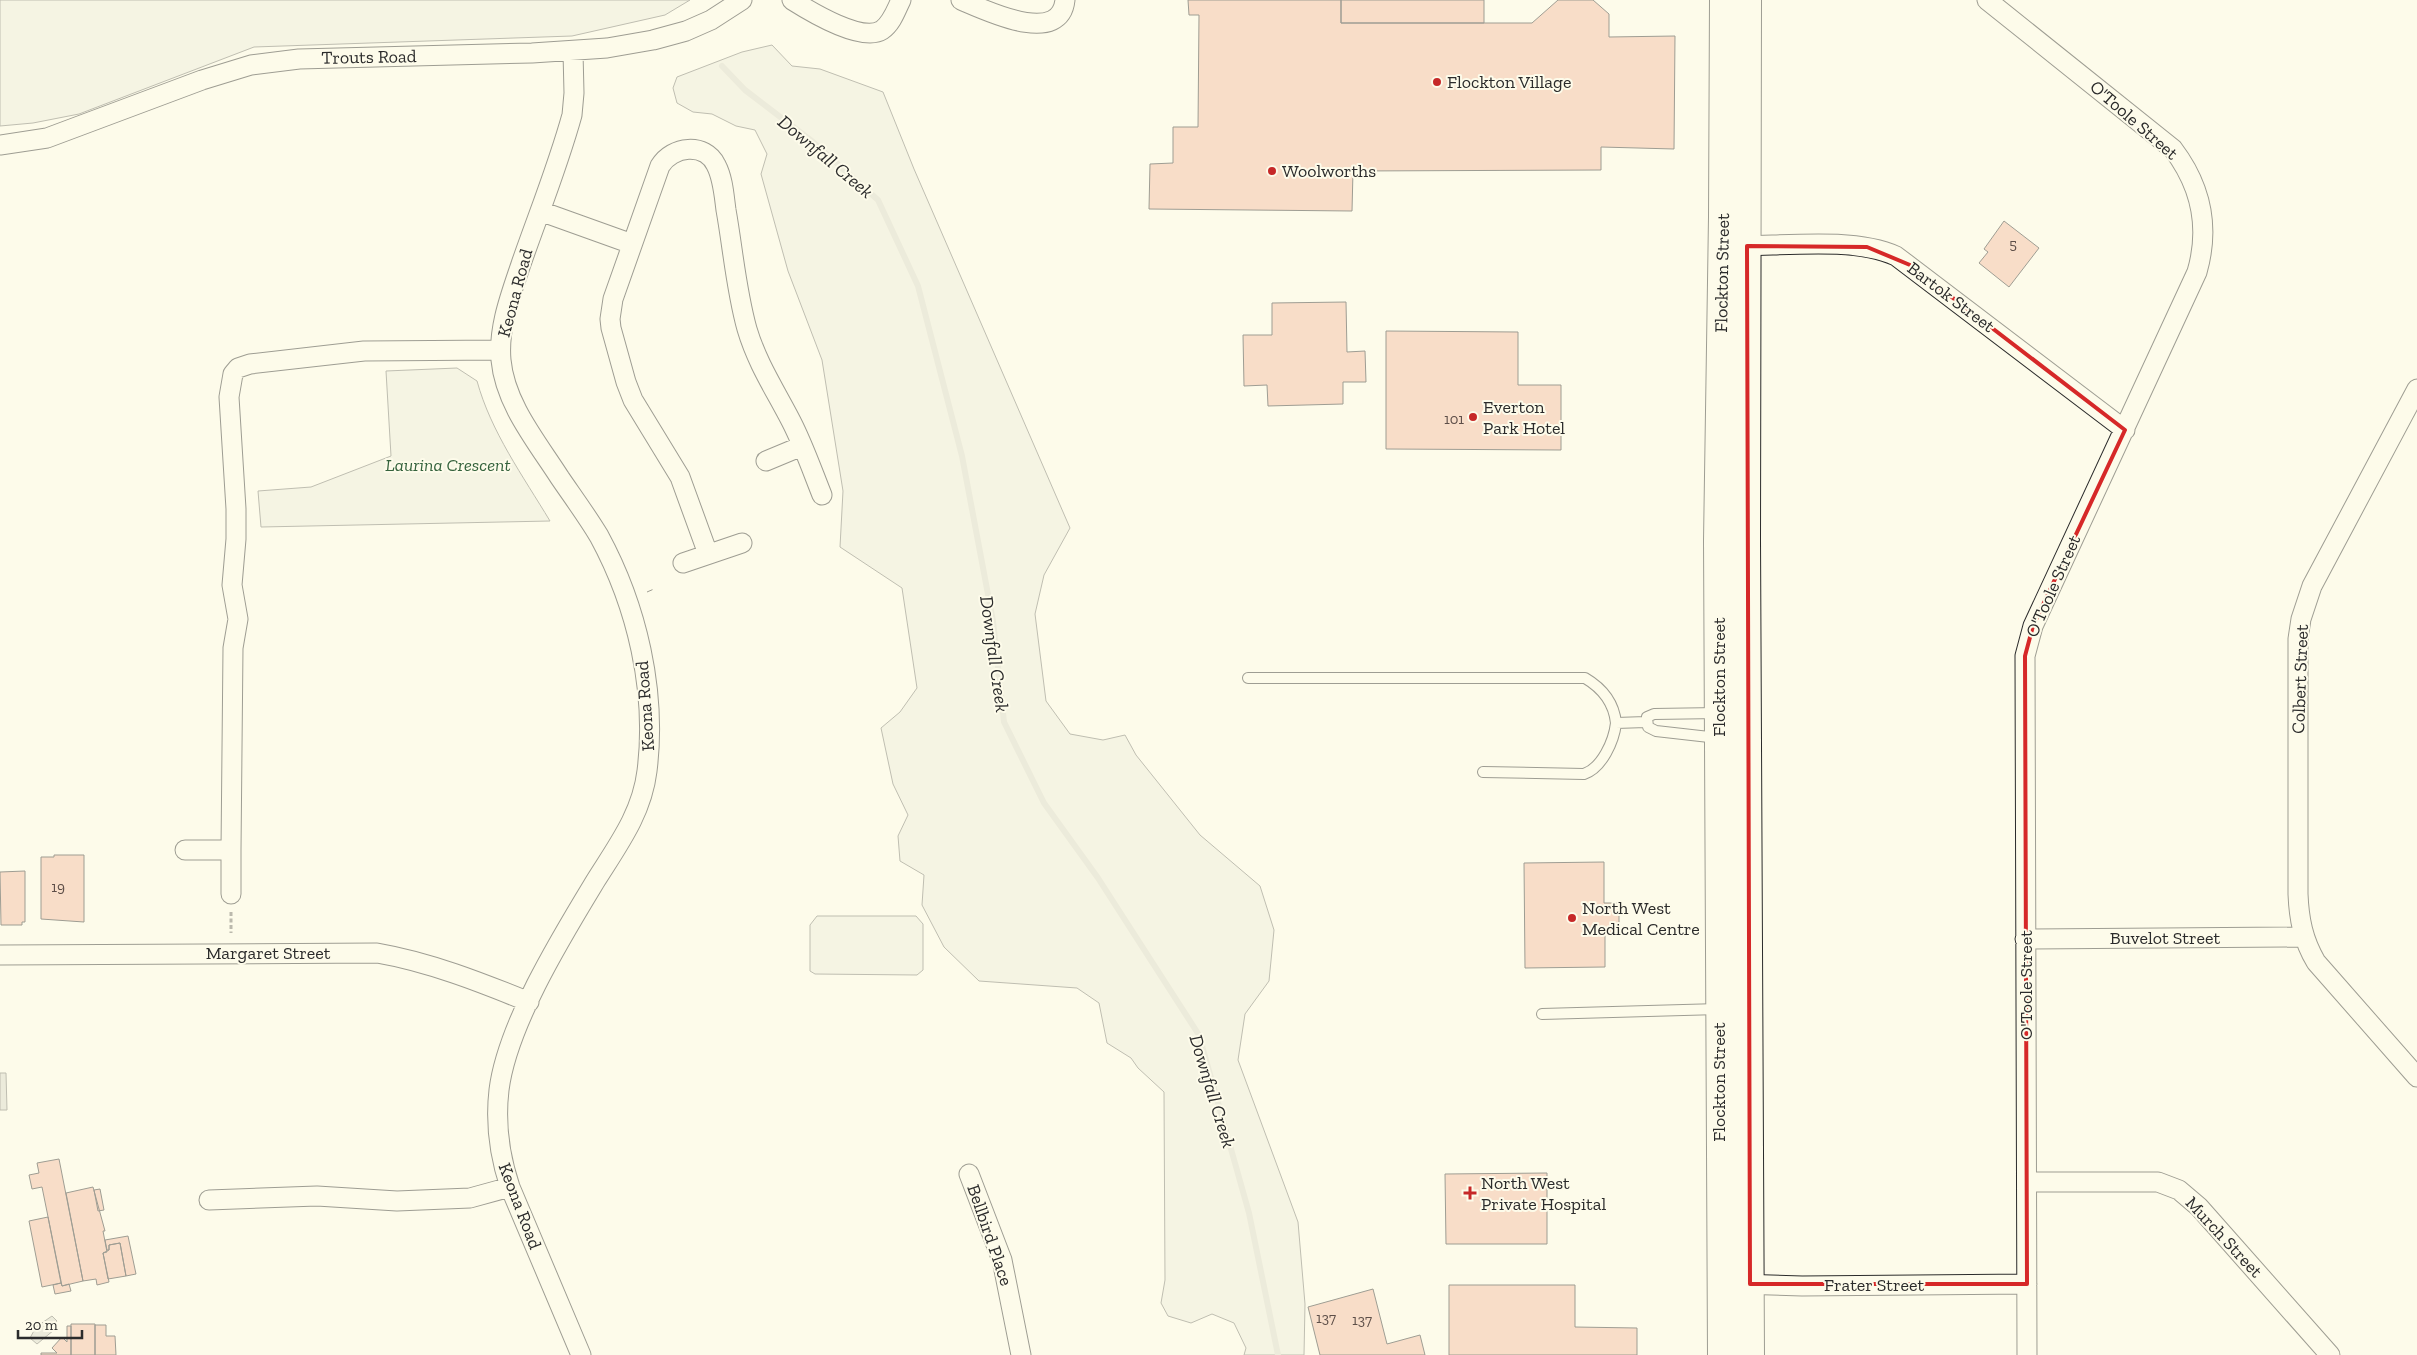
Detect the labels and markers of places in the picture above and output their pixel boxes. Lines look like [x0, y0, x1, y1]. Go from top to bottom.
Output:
place label: Flockton Village [1447, 71, 1571, 93]
marker: Flockton Village [1431, 76, 1443, 88]
place label: Woolworths [1282, 160, 1376, 182]
marker: Woolworths [1266, 165, 1278, 177]
place label: Everton Park Hotel [1483, 396, 1565, 439]
marker: Everton Park Hotel [1467, 411, 1479, 423]
place label: North West Medical Centre [1582, 897, 1700, 940]
marker: North West Medical Centre [1566, 912, 1578, 924]
place label: North West Private Hospital [1481, 1172, 1606, 1215]
marker: North West Private Hospital [1463, 1186, 1477, 1200]

